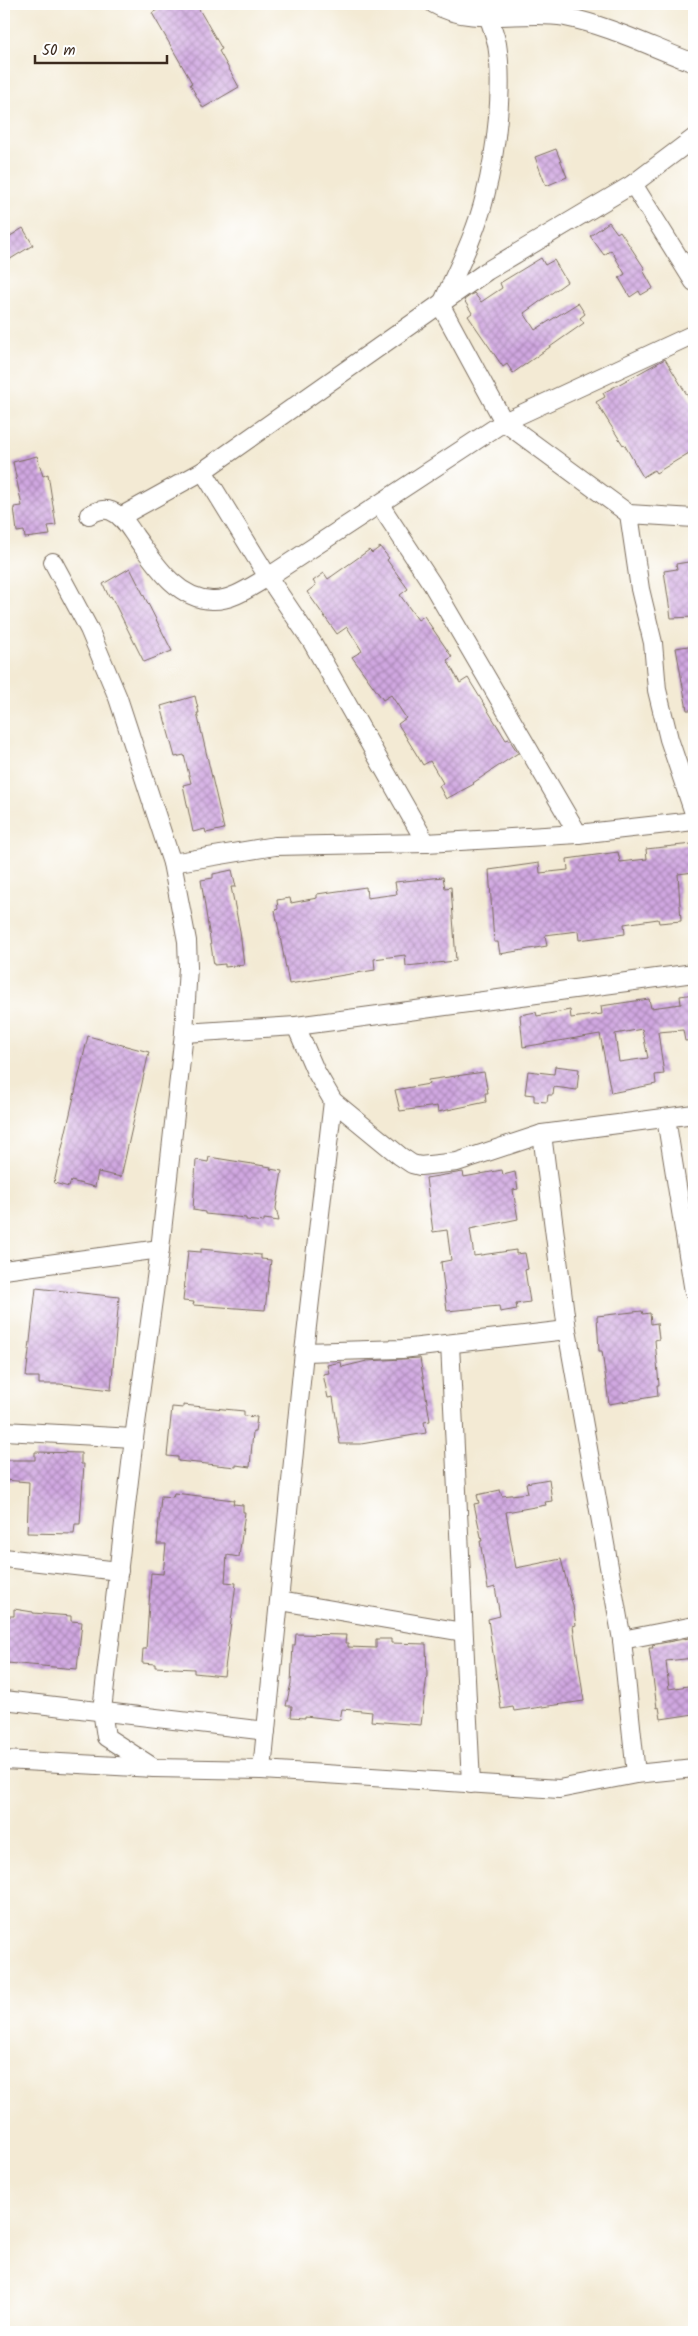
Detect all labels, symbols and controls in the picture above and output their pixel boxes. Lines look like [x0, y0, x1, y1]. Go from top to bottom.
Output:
scale bar [35, 32, 168, 64]
text: 50 m [42, 39, 76, 63]

